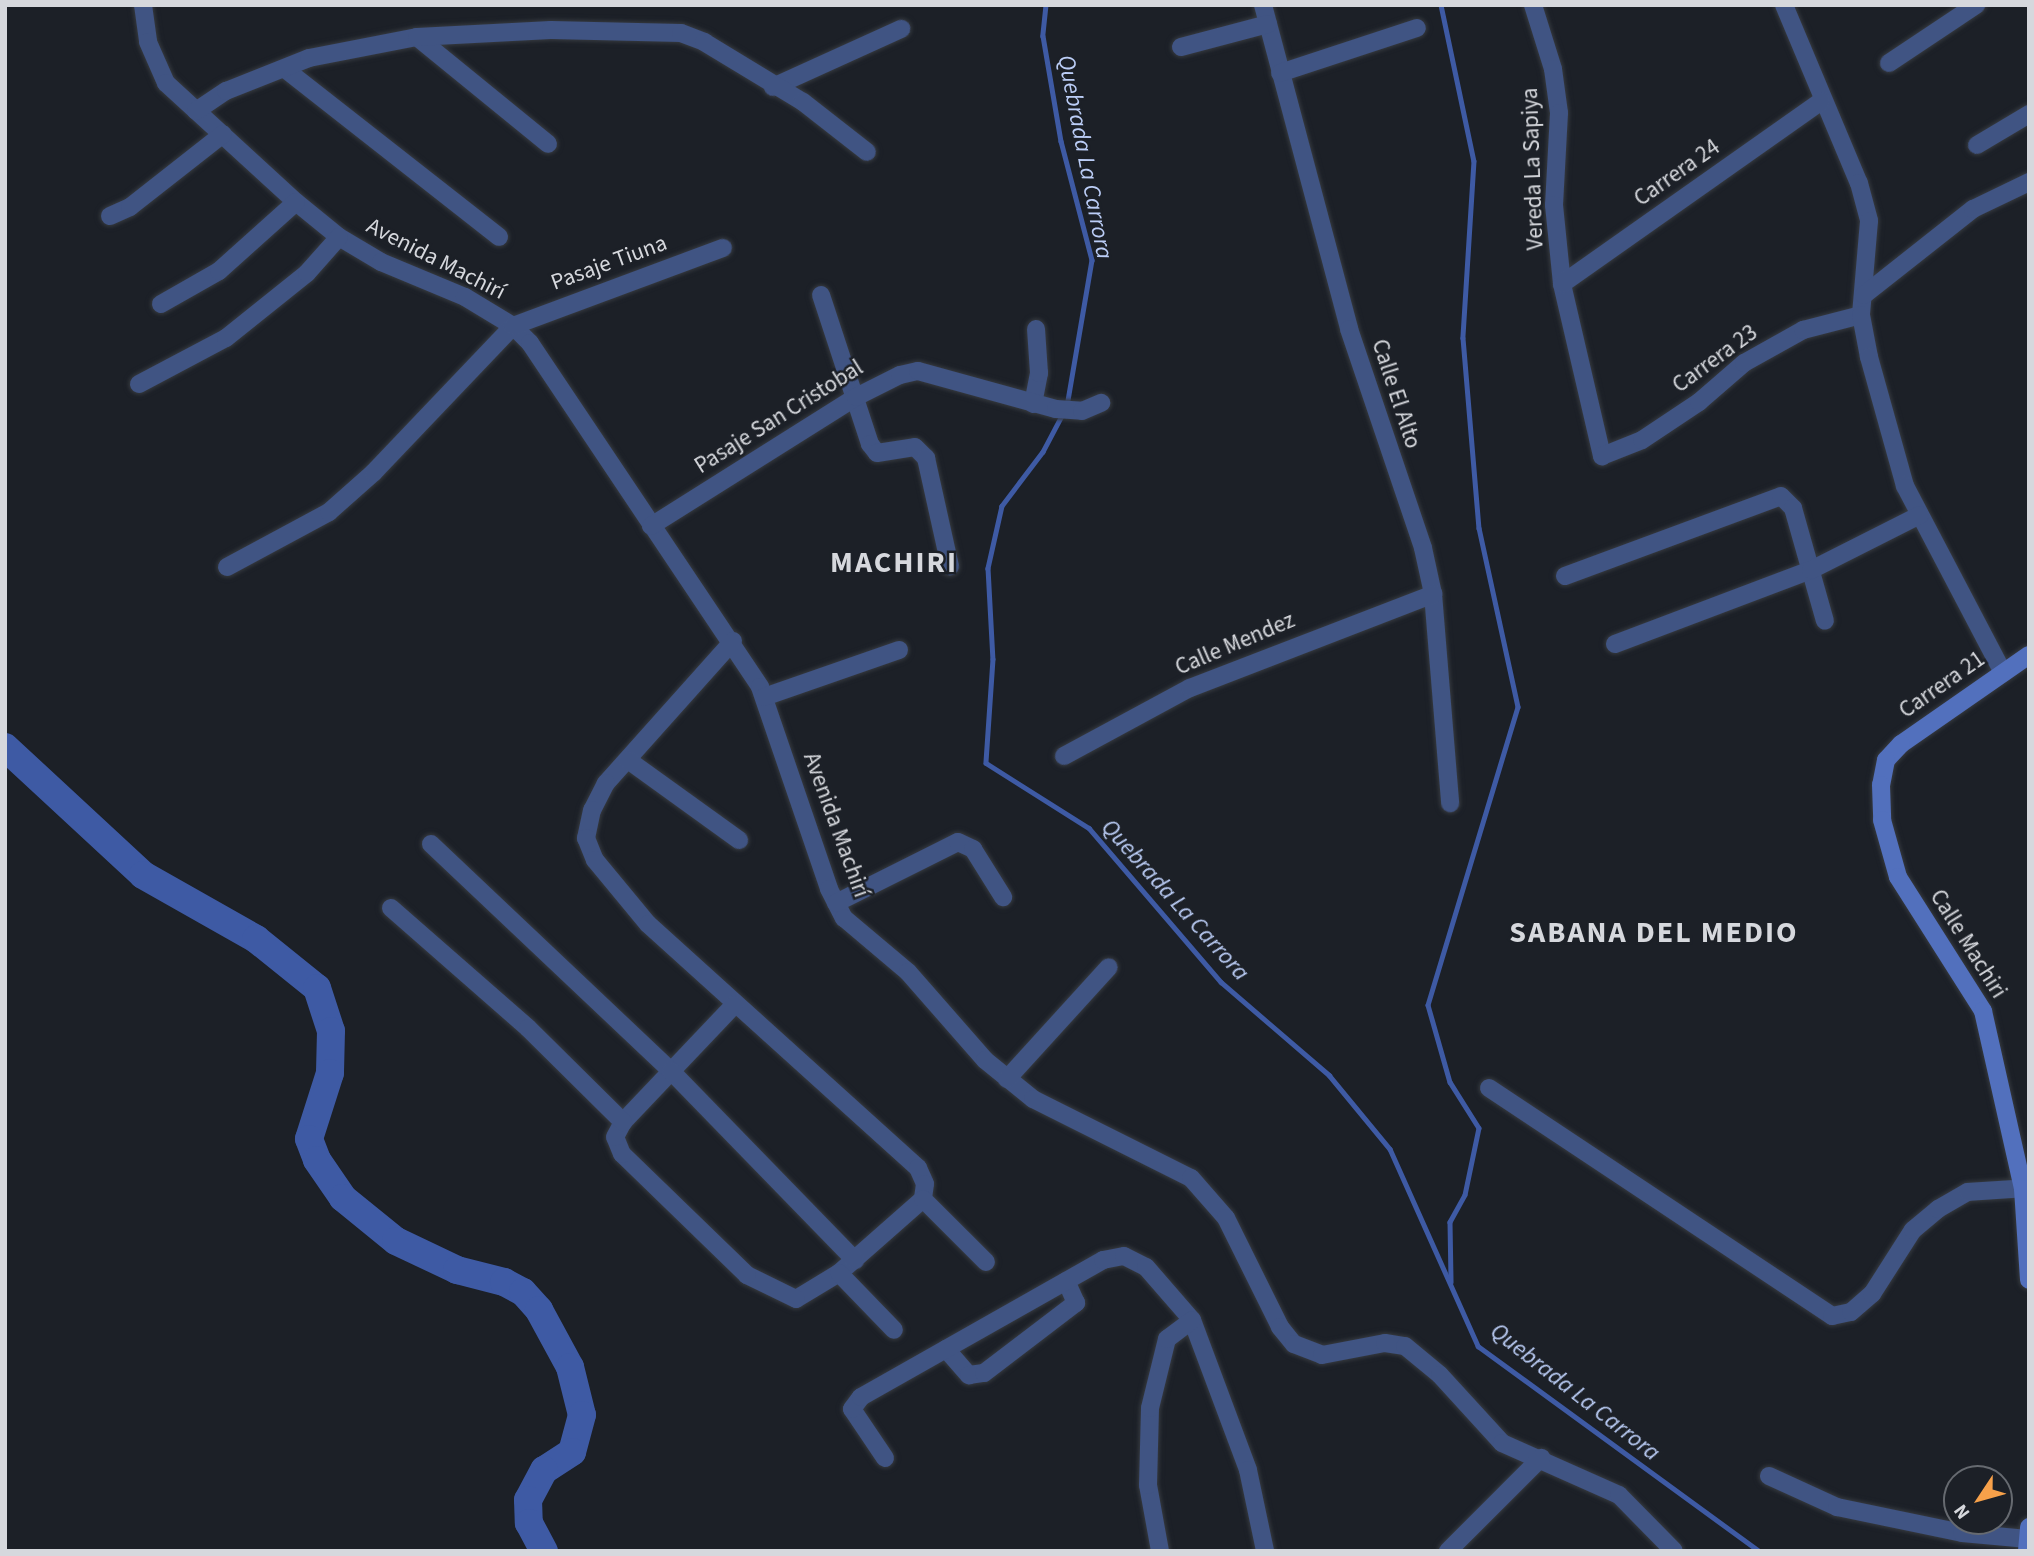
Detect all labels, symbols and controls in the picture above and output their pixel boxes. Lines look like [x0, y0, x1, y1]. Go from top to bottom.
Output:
water label: Quebrada La Carrora [1051, 53, 1119, 261]
street label: Vereda La Sapiya [1516, 87, 1550, 251]
street label: Carrera 24 [1629, 133, 1725, 213]
street label: Avenida Machirí [362, 212, 510, 306]
street label: Pasaje Tiuna [547, 229, 671, 297]
street label: Carrera 23 [1667, 319, 1763, 399]
street label: Calle El Alto [1365, 336, 1427, 452]
street label: Pasaje San Cristobal [690, 354, 868, 480]
district label: MACHIRI [831, 545, 957, 581]
street label: Calle Mendez [1171, 606, 1299, 682]
street label: Carrera 21 [1894, 645, 1990, 725]
street label: Avenida Machirí [797, 749, 875, 901]
water label: Quebrada La Carrora [1095, 813, 1255, 987]
street label: Calle Machiri [1924, 885, 2012, 1003]
district label: SABANA DEL MEDIO [1511, 915, 1797, 951]
water label: Quebrada La Carrora [1484, 1317, 1666, 1467]
north arrow [1943, 1465, 2013, 1535]
text: N [1948, 1498, 1977, 1525]

